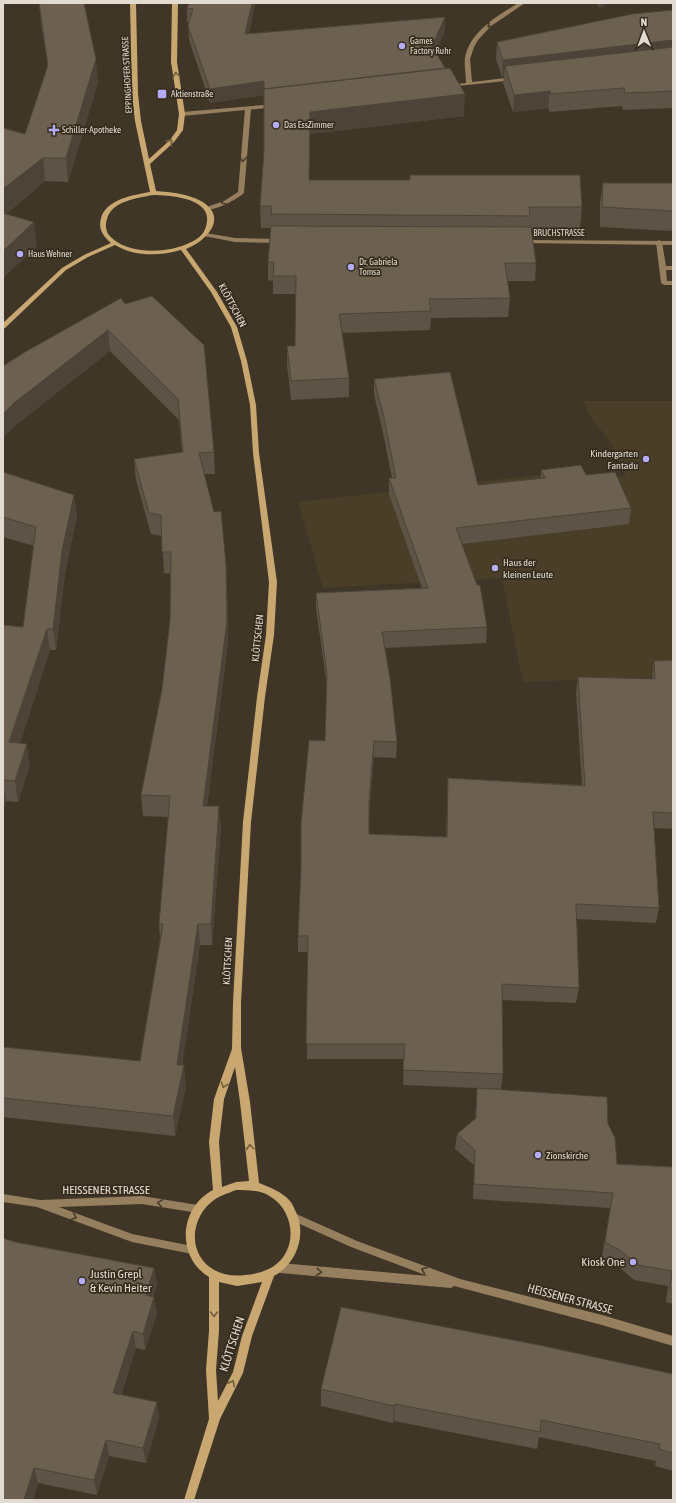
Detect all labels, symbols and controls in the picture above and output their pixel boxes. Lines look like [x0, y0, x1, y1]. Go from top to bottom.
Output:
north arrow [624, 12, 664, 52]
text: N [640, 16, 647, 28]
one-way arrow [487, 21, 495, 28]
street label: EPPINGHOFER STRASSE [120, 36, 134, 114]
place label: Games Factory Ruhr [410, 36, 452, 56]
marker: Games Factory Ruhr [397, 41, 407, 51]
one-way arrow [172, 72, 181, 79]
marker: Aktienstraße [156, 88, 168, 100]
place label: Aktienstraße [171, 89, 213, 99]
marker: Das EssZimmer [271, 120, 281, 130]
place label: Das EssZimmer [284, 120, 334, 130]
marker: Schiller-Apotheke [49, 125, 59, 135]
place label: Schiller-Apotheke [62, 125, 121, 135]
one-way arrow [166, 139, 173, 147]
one-way arrow [239, 156, 248, 162]
one-way arrow [220, 197, 228, 205]
street label: BRUCHSTRASSE [533, 228, 585, 238]
marker: Haus Wehner [15, 249, 25, 259]
place label: Haus Wehner [28, 249, 72, 259]
place label: Dr. Gabriela Tomsa [359, 257, 398, 277]
marker: Dr. Gabriela Tomsa [346, 262, 356, 272]
street label: KLÖTTSCHEN [217, 282, 249, 329]
place label: Kindergarten Fantadu [590, 448, 638, 471]
marker: Kindergarten Fantadu [641, 454, 651, 464]
place label: Haus der kleinen Leute [503, 557, 553, 580]
marker: Haus der kleinen Leute [490, 563, 500, 573]
street label: KLÖTTSCHEN [250, 614, 265, 662]
street label: KLÖTTSCHEN [221, 937, 234, 985]
one-way arrow [220, 1081, 228, 1088]
one-way arrow [246, 1144, 255, 1150]
marker: Zionskirche [533, 1150, 543, 1160]
place label: Zionskirche [546, 1150, 589, 1161]
street label: HEISSENER STRASSE [62, 1183, 150, 1197]
one-way arrow [157, 1199, 163, 1208]
one-way arrow [70, 1212, 77, 1220]
place label: Kiosk One [581, 1255, 625, 1269]
marker: Kiosk One [628, 1257, 638, 1267]
place label: Justin Grepl & Kevin Heiter [90, 1267, 152, 1295]
one-way arrow [316, 1267, 322, 1276]
one-way arrow [420, 1267, 427, 1275]
marker: Justin Grepl & Kevin Heiter [77, 1276, 87, 1286]
street label: HEISSENER STRASSE [526, 1281, 614, 1317]
one-way arrow [210, 1311, 218, 1317]
street label: KLÖTTSCHEN [217, 1315, 247, 1373]
one-way arrow [228, 1380, 235, 1387]

